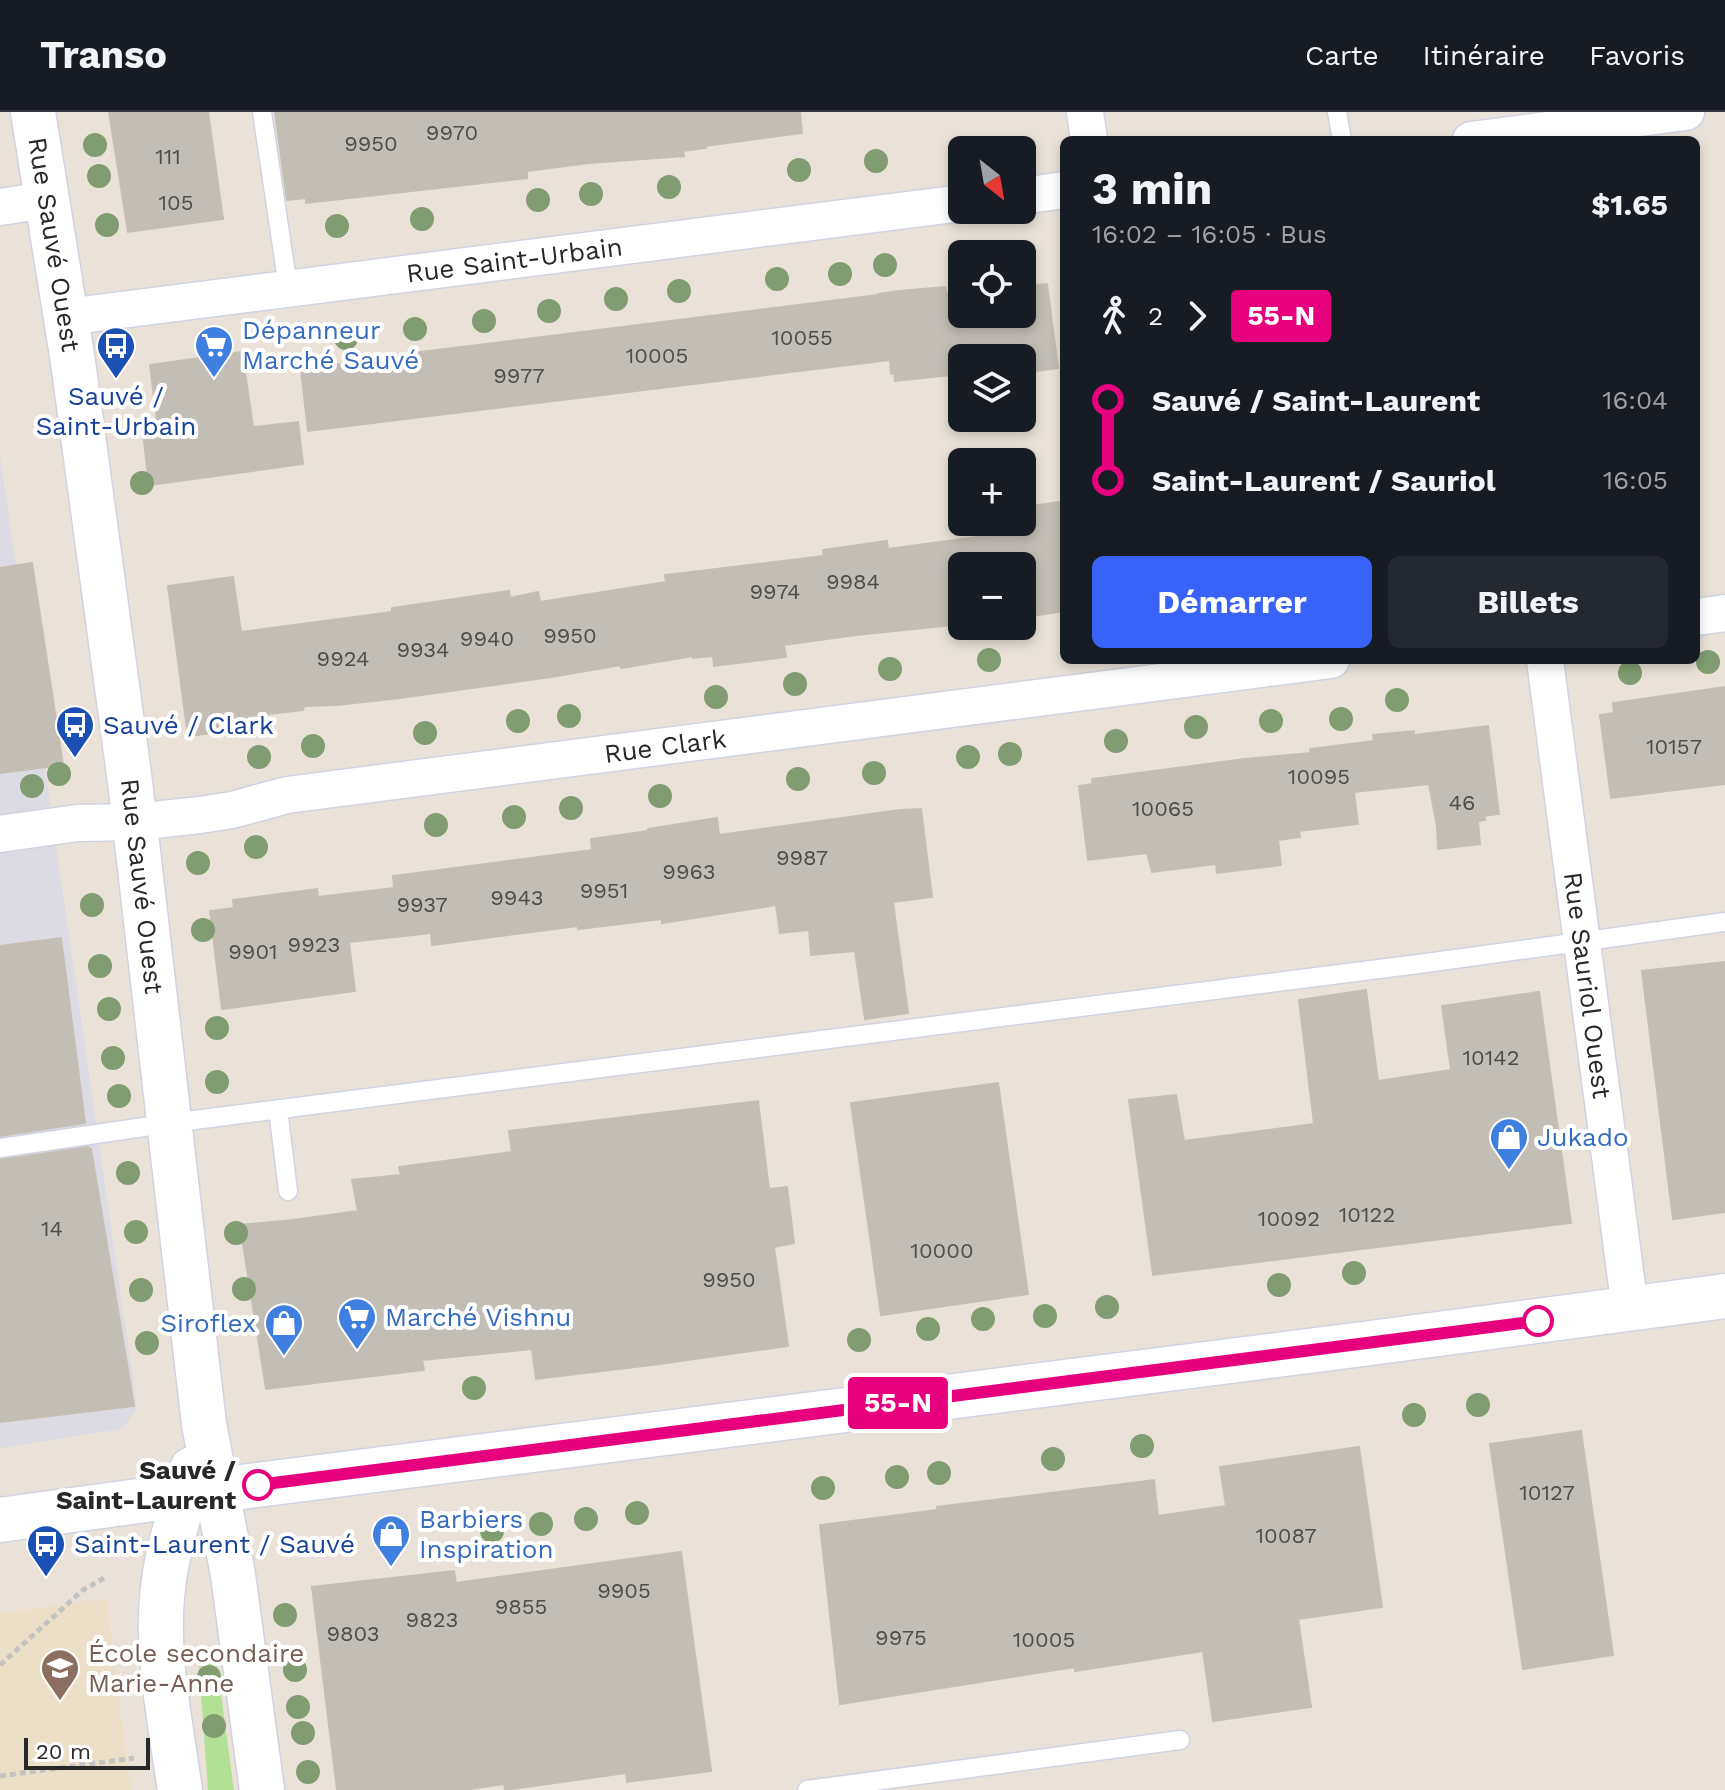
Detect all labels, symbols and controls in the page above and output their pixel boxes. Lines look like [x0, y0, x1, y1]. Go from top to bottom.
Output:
text: Transo [40, 33, 167, 77]
text: Carte [1305, 39, 1379, 72]
text: Itinéraire [1423, 39, 1545, 72]
text: Favoris [1589, 39, 1685, 72]
house number: 9970 [426, 120, 478, 145]
house number: 9950 [344, 131, 398, 156]
street label: Rue Sauvé Ouest [22, 135, 86, 354]
north arrow [948, 136, 1036, 224]
map controls [948, 136, 1036, 640]
house number: 111 [155, 144, 181, 169]
text: 3 min [1092, 163, 1212, 215]
text: $1.65 [1591, 187, 1668, 222]
house number: 105 [158, 190, 194, 215]
text: 16:02 – 16:05 · Bus [1092, 219, 1327, 249]
street label: Rue Saint-Urbain [404, 231, 624, 289]
button: locate [948, 240, 1036, 328]
icon: walk [1092, 294, 1136, 338]
icon: forward [1175, 294, 1219, 338]
text: 55-N [1247, 299, 1315, 332]
text: 2 [1148, 301, 1163, 331]
place label: Dépanneur Marché Sauvé [242, 315, 419, 375]
supermarket icon: Dépanneur Marché Sauvé [193, 324, 235, 379]
bus stop icon: Sauvé / Saint-Urbain [95, 325, 137, 380]
house number: 10055 [771, 325, 833, 350]
house number: 10005 [626, 343, 688, 368]
button: layers [948, 344, 1036, 432]
house number: 9977 [493, 363, 545, 388]
place label: Sauvé / Saint-Urbain [36, 381, 196, 441]
text: Sauvé / Saint-Laurent [1152, 383, 1480, 418]
text: 16:04 [1602, 385, 1668, 415]
button: + [948, 448, 1036, 536]
text: Saint-Laurent / Sauriol [1152, 463, 1496, 498]
text: 16:05 [1603, 465, 1668, 495]
button: − [948, 552, 1036, 640]
button: Démarrer [1092, 556, 1372, 648]
button: Billets [1388, 556, 1668, 648]
house number: 9984 [826, 569, 880, 594]
house number: 9974 [749, 579, 801, 604]
house number: 9950 [543, 623, 597, 648]
house number: 9940 [460, 626, 514, 651]
house number: 9934 [397, 637, 449, 662]
house number: 9924 [317, 646, 369, 671]
bus stop icon: Sauvé / Clark [54, 704, 96, 759]
place label: Sauvé / Clark [103, 710, 274, 740]
street label: Rue Clark [602, 723, 728, 769]
house number: 10157 [1646, 734, 1702, 759]
house number: 10095 [1288, 764, 1350, 789]
street label: Rue Sauvé Ouest [115, 777, 169, 996]
house number: 46 [1449, 790, 1475, 815]
house number: 10065 [1132, 796, 1194, 821]
house number: 9987 [776, 845, 828, 870]
house number: 9963 [662, 859, 716, 884]
street label: Rue Sauriol Ouest [1558, 870, 1617, 1100]
house number: 9951 [580, 878, 628, 903]
house number: 9943 [490, 885, 544, 910]
house number: 9937 [397, 892, 448, 917]
house number: 9923 [288, 932, 340, 957]
house number: 9901 [228, 939, 278, 964]
house number: 10142 [1462, 1045, 1520, 1070]
shop icon: Jukado [1488, 1116, 1530, 1171]
place label: Jukado [1537, 1122, 1629, 1152]
house number: 10122 [1339, 1202, 1395, 1227]
house number: 10092 [1258, 1206, 1320, 1231]
house number: 14 [41, 1216, 63, 1241]
house number: 10000 [910, 1238, 974, 1263]
house number: 9950 [702, 1267, 756, 1292]
supermarket icon: Marché Vishnu [336, 1296, 378, 1351]
shop icon: Siroflex [263, 1302, 305, 1357]
place label: Marché Vishnu [385, 1302, 571, 1332]
unlabelled marker [1523, 1306, 1553, 1336]
place label: Siroflex [160, 1308, 256, 1338]
line badge: 55-N [842, 1377, 954, 1429]
text: 55-N [864, 1386, 932, 1419]
place label: Sauvé / Saint-Laurent [56, 1455, 237, 1515]
marker: Sauvé / Saint-Laurent [243, 1470, 273, 1500]
house number: 10127 [1519, 1480, 1575, 1505]
place label: Barbiers Inspiration [419, 1504, 554, 1564]
shop icon: Barbiers Inspiration [370, 1513, 412, 1568]
bus stop icon: Saint-Laurent / Sauvé [25, 1523, 67, 1578]
house number: 10087 [1256, 1523, 1316, 1548]
place label: Saint-Laurent / Sauvé [74, 1529, 355, 1559]
house number: 9905 [597, 1578, 651, 1603]
house number: 9855 [495, 1594, 547, 1619]
house number: 9823 [406, 1607, 458, 1632]
house number: 9803 [326, 1621, 380, 1646]
house number: 9975 [875, 1625, 927, 1650]
house number: 10005 [1013, 1627, 1075, 1652]
place label: École secondaire Marie-Anne [88, 1638, 304, 1698]
school or university icon: École secondaire Marie-Anne [39, 1647, 81, 1702]
scale bar [24, 1734, 150, 1770]
text: 20 m [36, 1739, 91, 1764]

